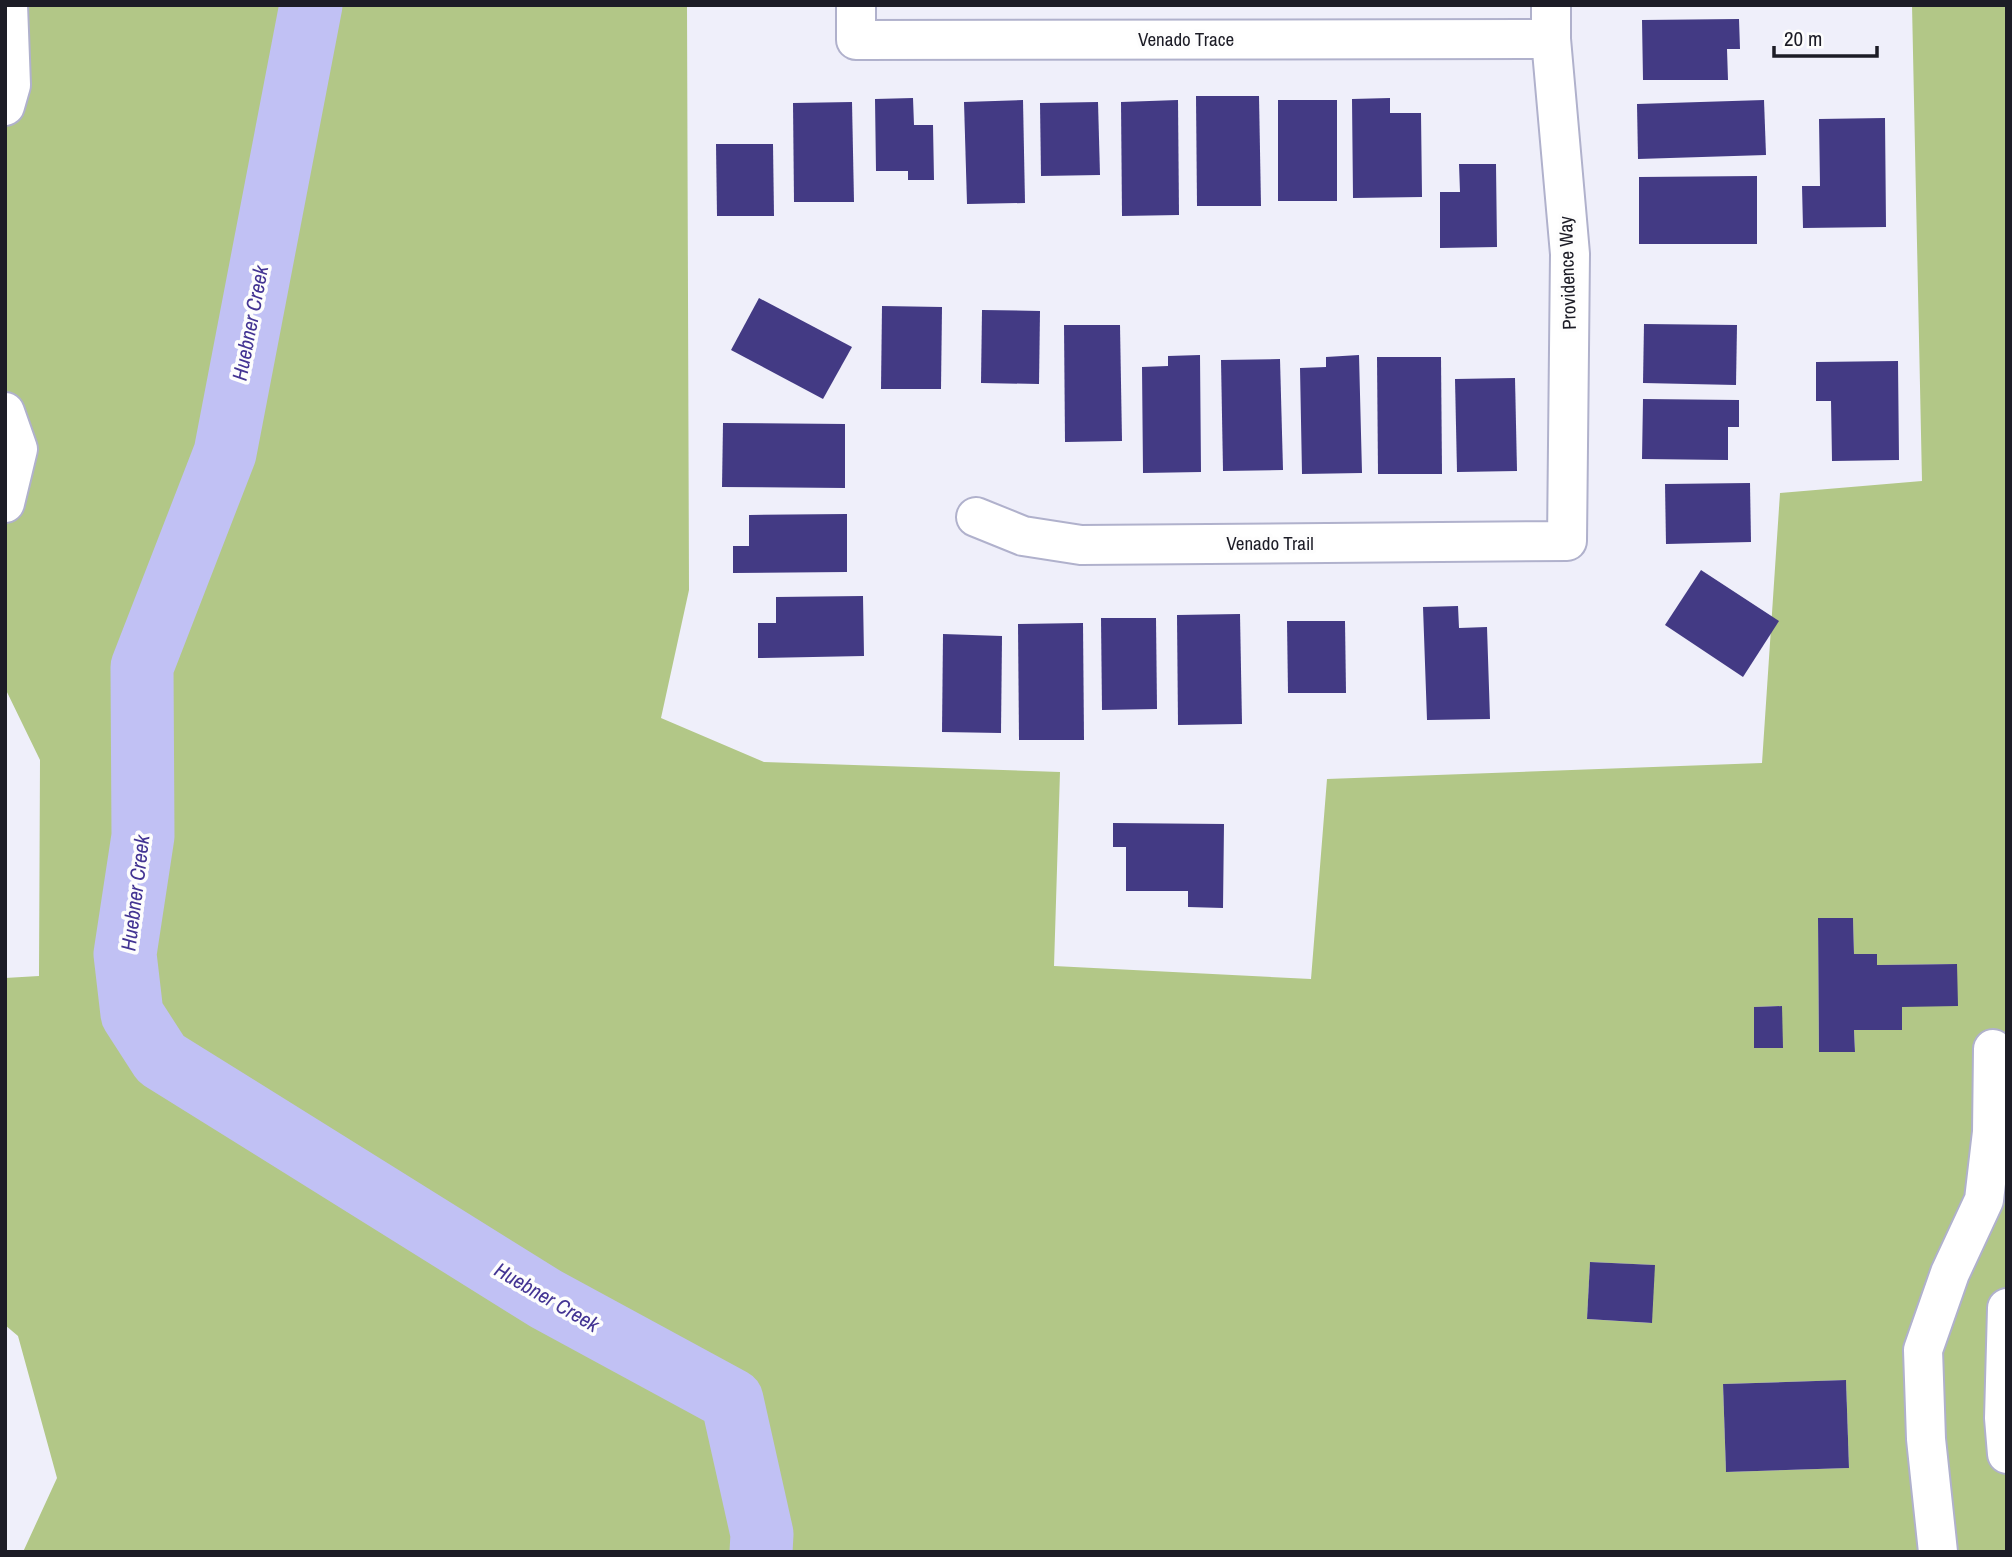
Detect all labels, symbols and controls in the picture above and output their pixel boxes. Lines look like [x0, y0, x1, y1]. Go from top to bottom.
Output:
scale bar [1774, 14, 1877, 58]
text: 20 m [1784, 24, 1822, 53]
street label: Venado Trace [1138, 26, 1234, 52]
street label: Providence Way [1552, 216, 1582, 330]
water label: Huebner Creek [225, 262, 276, 383]
street label: Venado Trail [1226, 530, 1314, 556]
water label: Huebner Creek [113, 832, 157, 953]
water label: Huebner Creek [489, 1255, 606, 1339]

